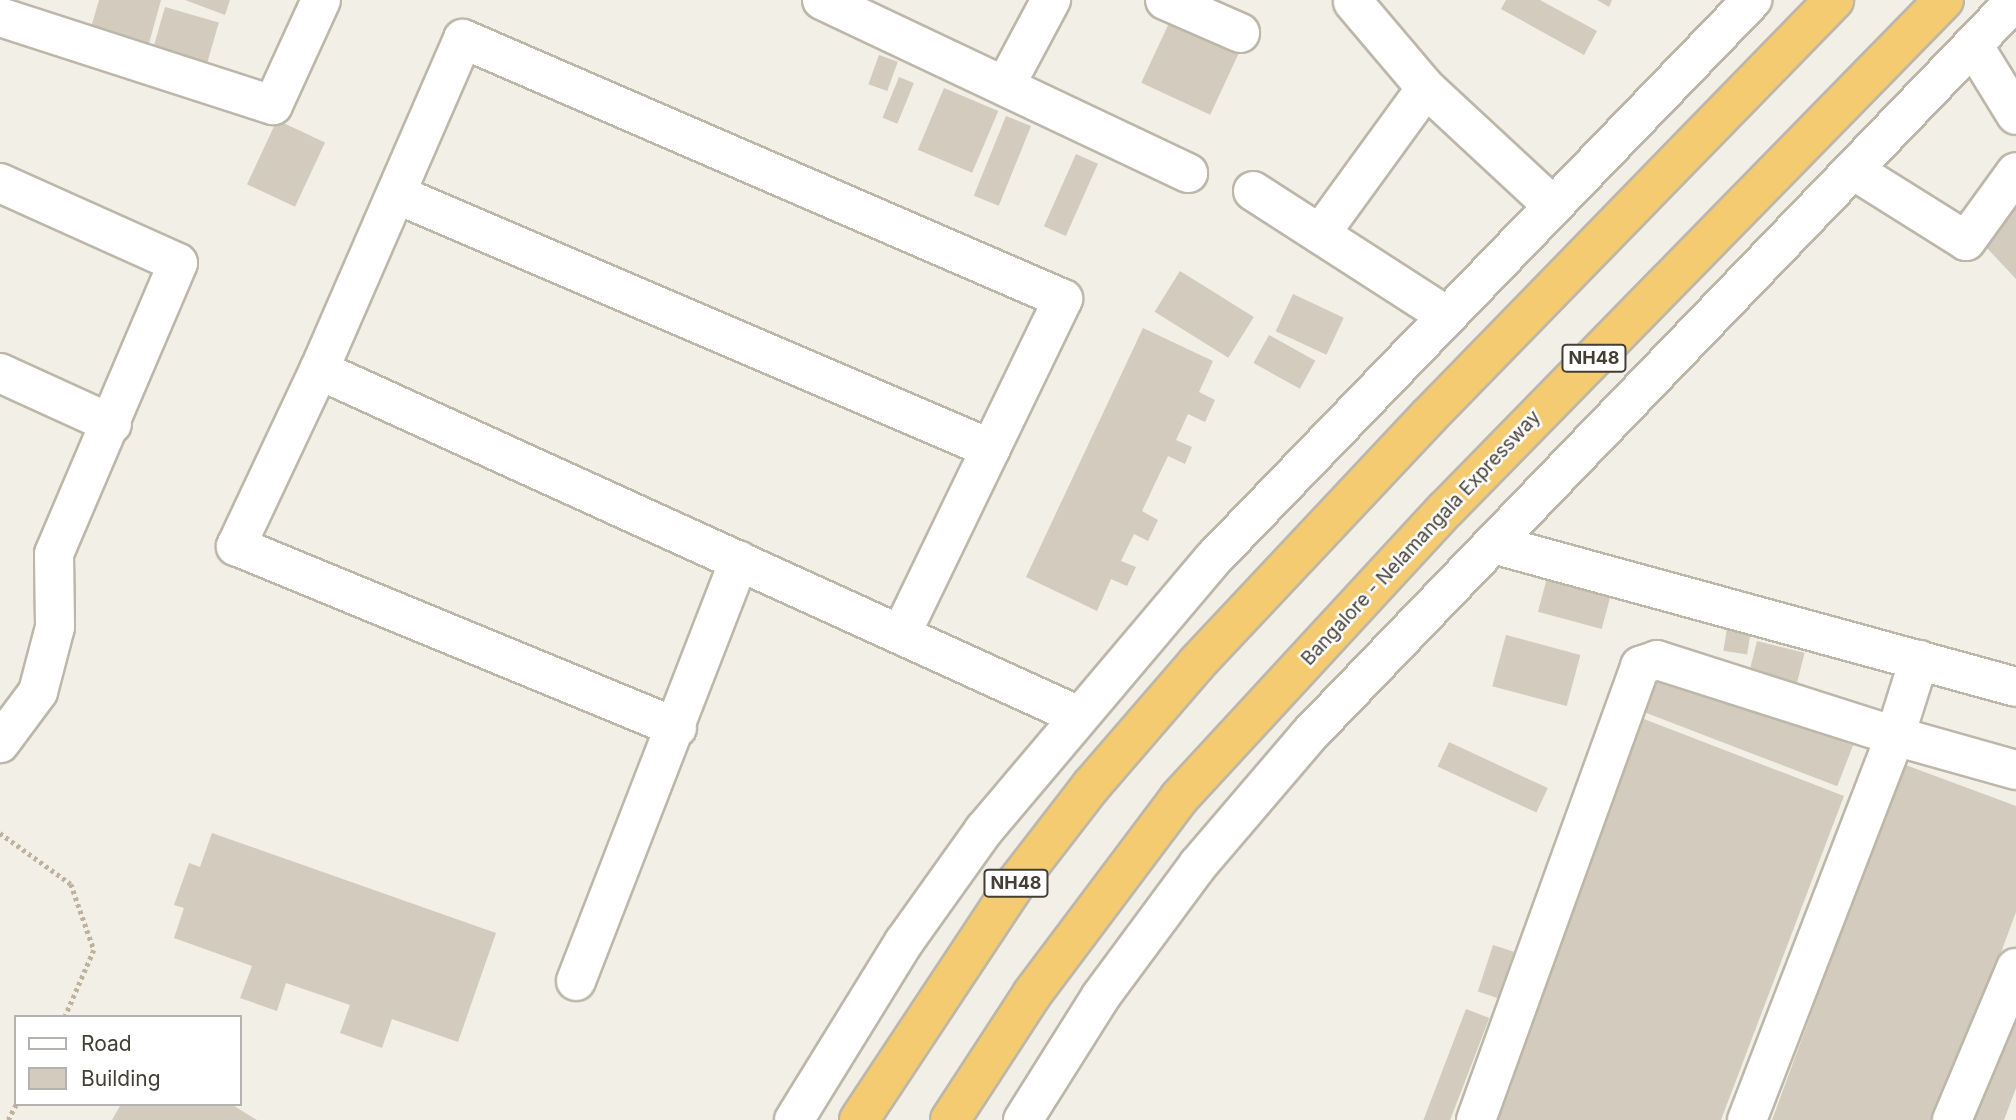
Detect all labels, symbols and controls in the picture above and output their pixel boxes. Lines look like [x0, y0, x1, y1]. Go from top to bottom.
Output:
road number: NH48 [1561, 344, 1627, 372]
street label: Bangalore - Nelamangala Expressway [1297, 406, 1545, 670]
road number: NH48 [983, 868, 1049, 898]
legend [14, 1015, 242, 1106]
text: Road [81, 1031, 132, 1056]
text: Building [81, 1066, 161, 1091]

